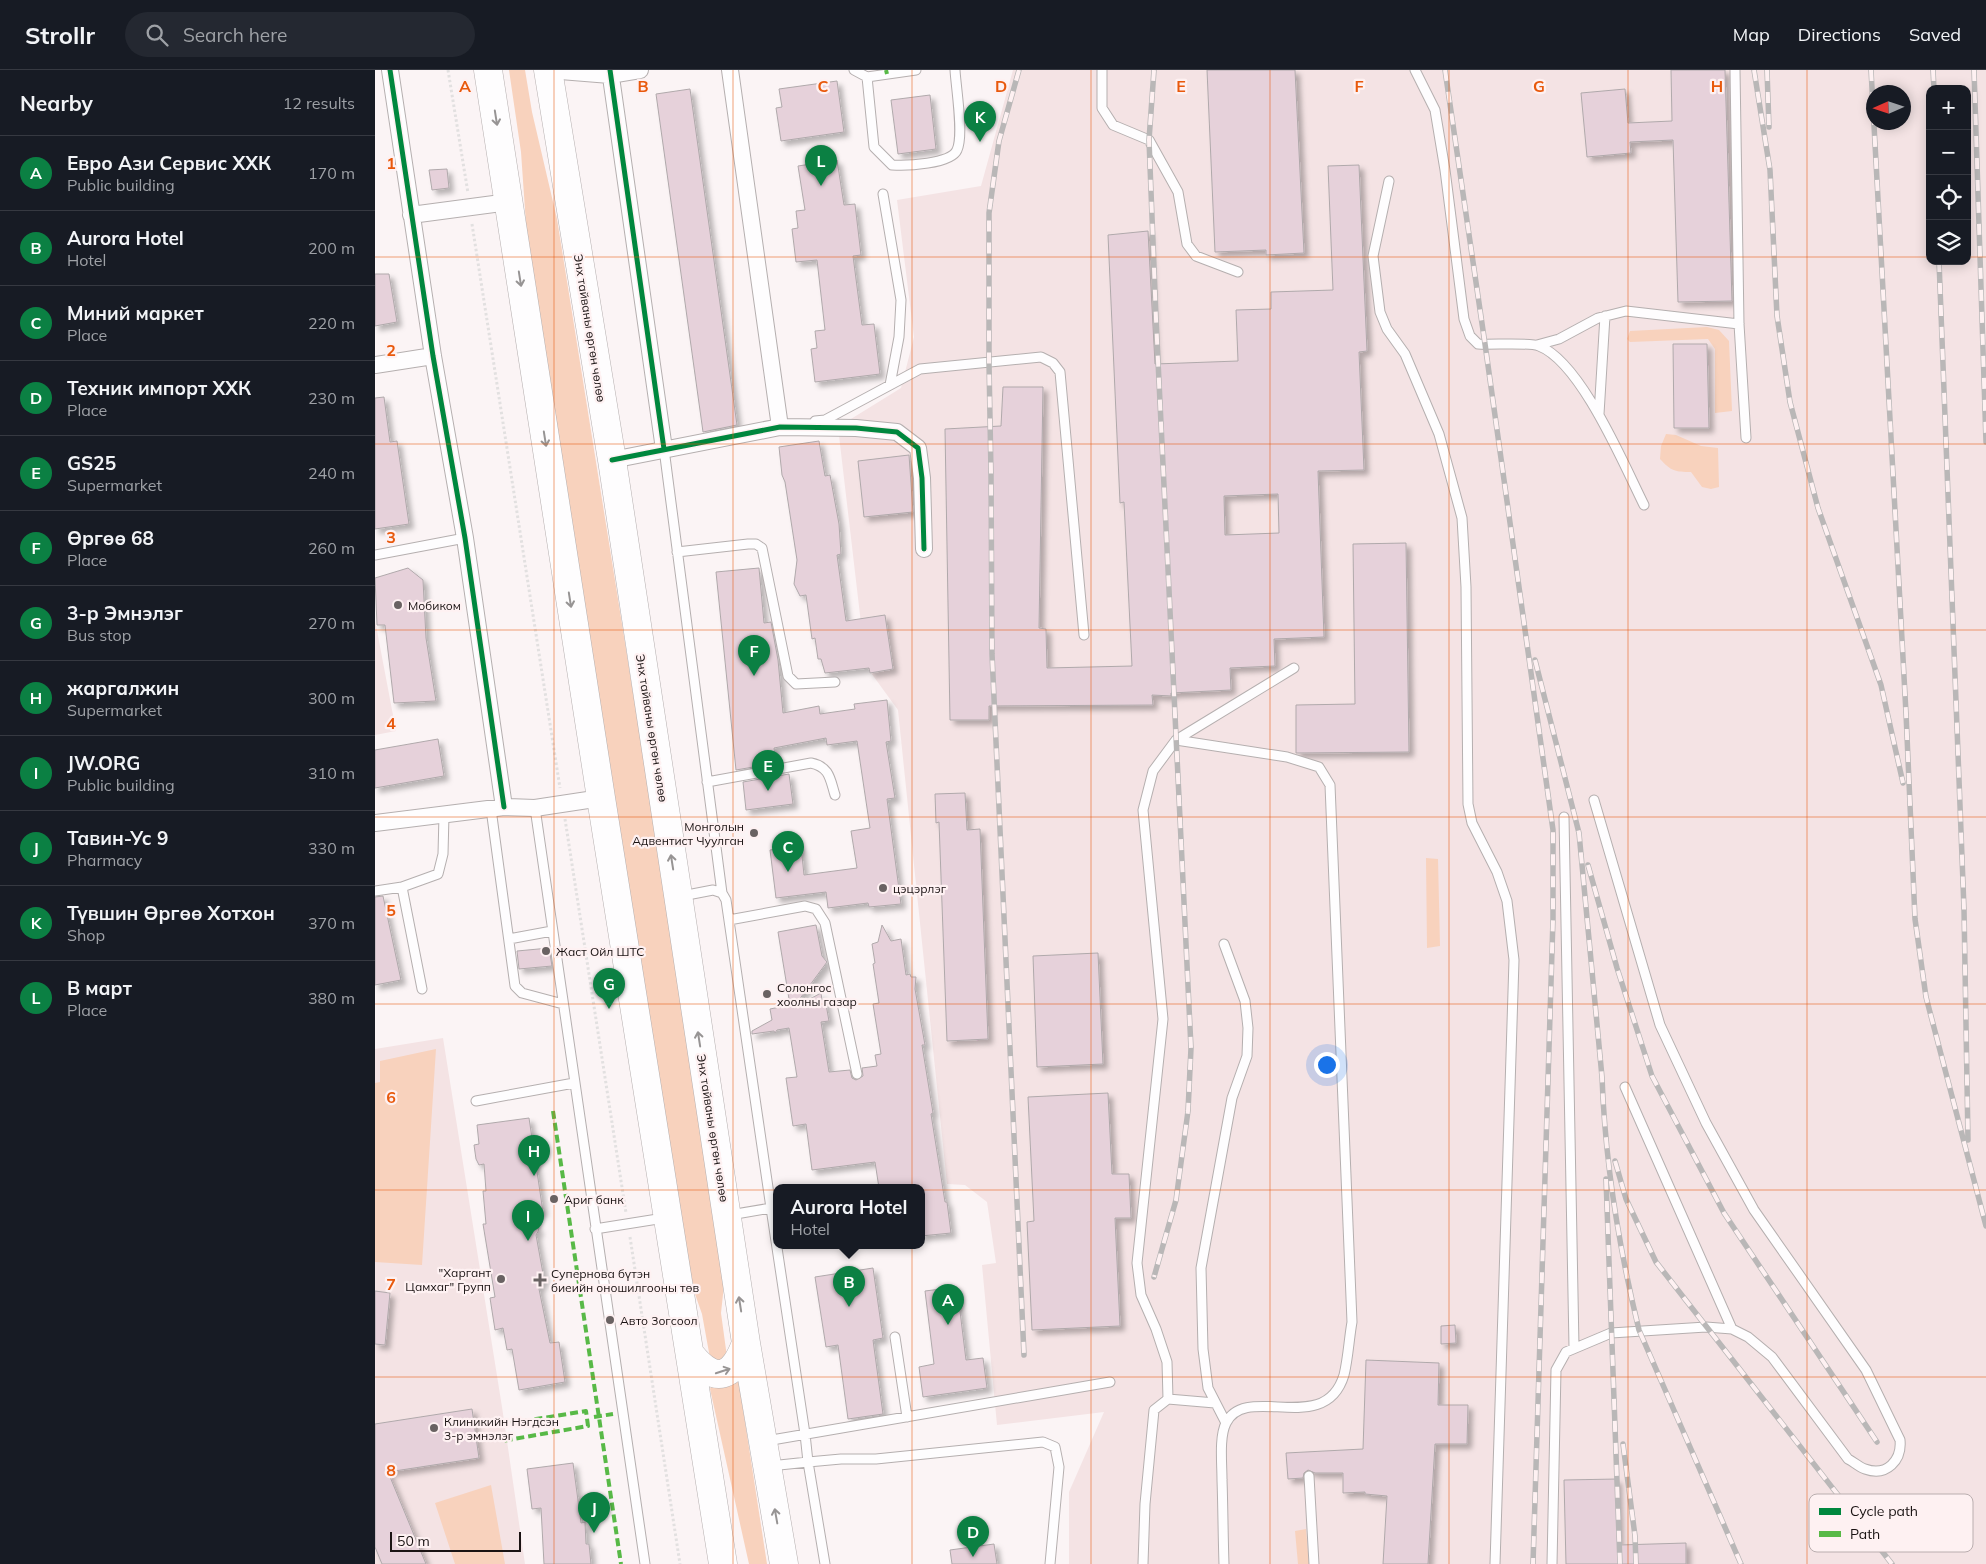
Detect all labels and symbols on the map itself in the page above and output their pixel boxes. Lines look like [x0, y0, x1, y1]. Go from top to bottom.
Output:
text: A [459, 76, 471, 96]
text: B [637, 76, 649, 96]
text: C [818, 76, 829, 96]
text: D [995, 76, 1007, 96]
text: E [1176, 76, 1186, 96]
text: F [1354, 76, 1364, 96]
text: G [1533, 76, 1545, 96]
text: H [1711, 76, 1723, 96]
north arrow [1866, 85, 1911, 130]
pin: K [964, 101, 996, 142]
one-way arrow [491, 110, 501, 126]
pin: L [805, 145, 837, 186]
text: 1 [386, 153, 396, 173]
street label: Энх тайваны өргөн чөлөө [571, 253, 609, 403]
one-way arrow [516, 270, 526, 286]
text: 2 [386, 340, 396, 360]
one-way arrow [541, 431, 551, 447]
text: 3 [386, 527, 396, 547]
one-way arrow [566, 592, 576, 608]
place label: Мобиком [408, 598, 461, 613]
marker: Мобиком [392, 599, 404, 611]
pin: F [738, 635, 770, 676]
street label: Энх тайваны өргөн чөлөө [633, 653, 671, 803]
text: 4 [386, 713, 396, 733]
pin: E [752, 750, 784, 791]
place label: Монголын Адвентист Чуулган [632, 819, 744, 848]
marker: Монголын Адвентист Чуулган [748, 827, 760, 839]
pin: C [772, 831, 804, 872]
one-way arrow [667, 854, 677, 870]
place label: цэцэрлэг [893, 881, 947, 896]
marker: цэцэрлэг [877, 882, 889, 894]
text: 5 [386, 900, 396, 920]
place label: Жаст Ойл ШТС [556, 944, 644, 959]
marker: Жаст Ойл ШТС [540, 945, 552, 957]
pin: G [593, 968, 625, 1009]
place label: Солонгос хоолны газар [777, 980, 857, 1009]
marker: Солонгос хоолны газар [761, 988, 773, 1000]
one-way arrow [694, 1032, 704, 1048]
your location [1314, 1052, 1340, 1078]
street label: Энх тайваны өргөн чөлөө [694, 1053, 732, 1203]
text: 6 [386, 1087, 396, 1107]
pin: H [518, 1135, 550, 1176]
place label: Ариг банк [564, 1192, 624, 1207]
marker: Ариг банк [548, 1193, 560, 1205]
pin: I [512, 1200, 544, 1241]
place label: "Харгант Цамхаг" Групп [405, 1265, 492, 1294]
place label: Супернова бүтэн биеийн оношилгооны төв [551, 1266, 699, 1295]
pin: B [833, 1266, 865, 1307]
marker: "Харгант Цамхаг" Групп [495, 1273, 507, 1285]
marker: Супернова бүтэн биеийн оношилгооны төв [533, 1273, 547, 1287]
text: 7 [386, 1274, 396, 1294]
pin: A [932, 1284, 964, 1325]
one-way arrow [735, 1296, 745, 1312]
place label: Авто 3огсоол [620, 1313, 698, 1328]
marker: Авто 3огсоол [604, 1314, 616, 1326]
one-way arrow [715, 1366, 731, 1376]
place label: Клиникийн Нэгдсэн 3-р эмнэлэг [444, 1414, 559, 1443]
marker: Клиникийн Нэгдсэн 3-р эмнэлэг [428, 1422, 440, 1434]
text: 8 [386, 1460, 396, 1480]
pin: J [578, 1492, 610, 1533]
legend [1809, 1494, 1973, 1552]
text: Cycle path [1850, 1502, 1918, 1520]
one-way arrow [770, 1508, 780, 1524]
pin: D [957, 1516, 989, 1557]
text: Path [1850, 1525, 1880, 1543]
scale bar [390, 1529, 521, 1552]

